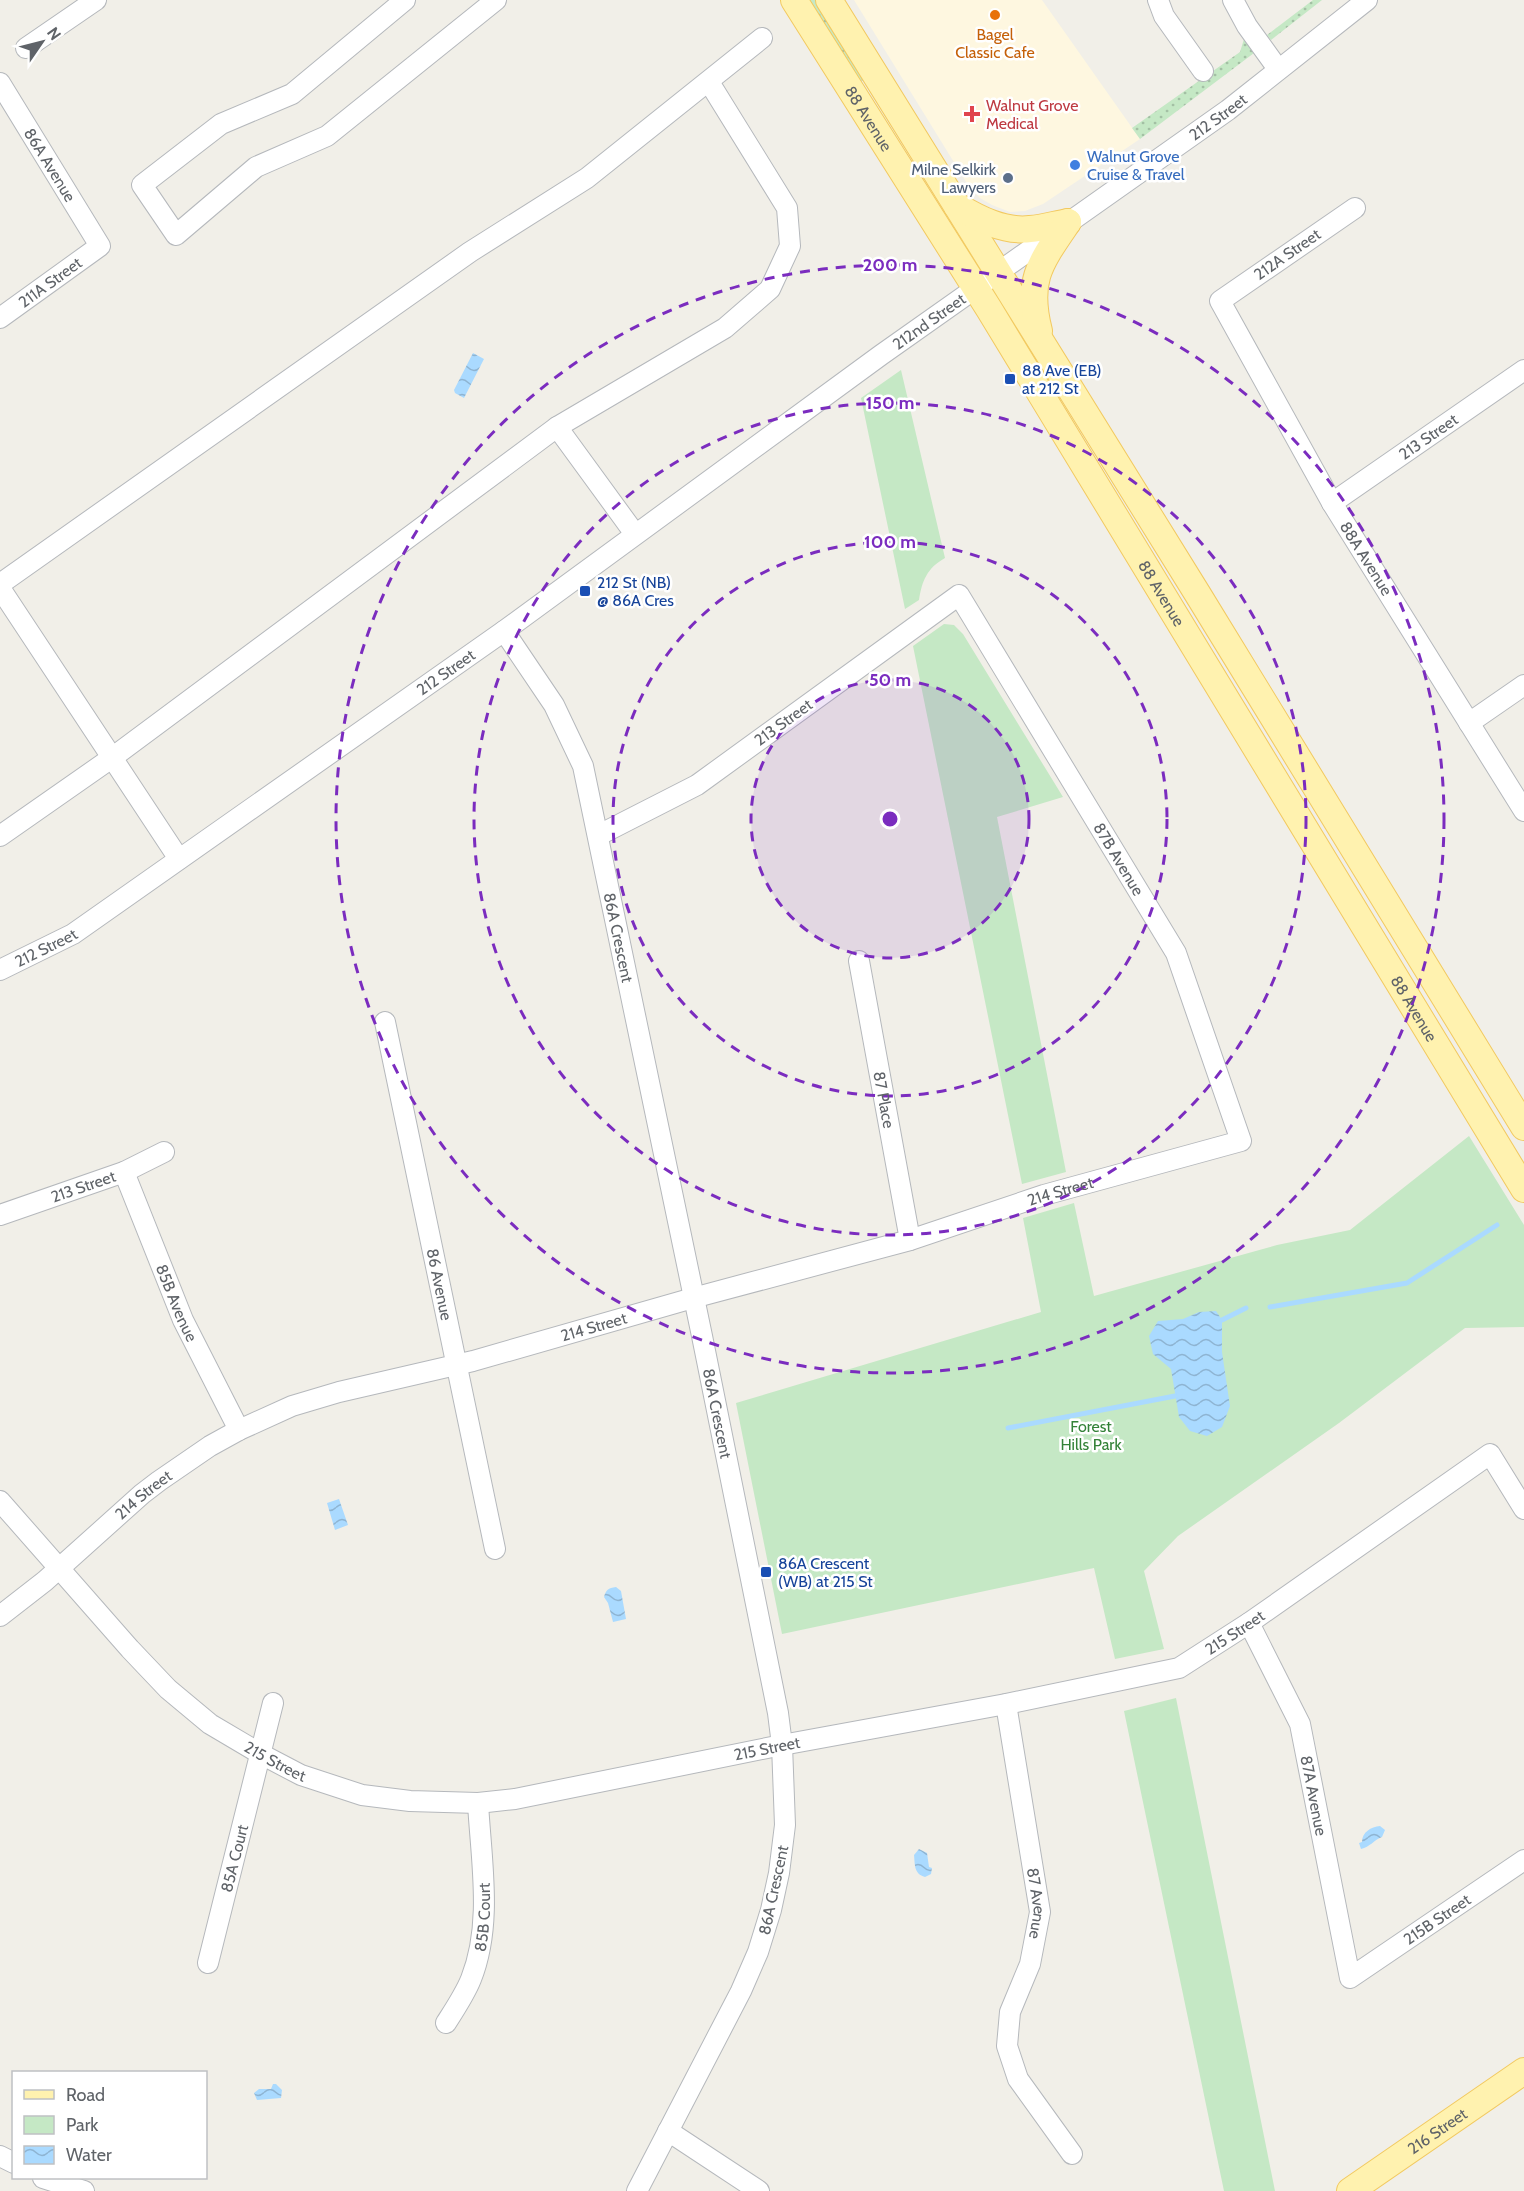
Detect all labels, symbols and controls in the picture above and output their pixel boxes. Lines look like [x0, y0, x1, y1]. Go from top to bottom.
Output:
marker: Bagel Classic Cafe [988, 8, 1002, 22]
north arrow [12, 12, 72, 72]
text: N [43, 24, 65, 44]
place label: Bagel Classic Cafe [955, 25, 1035, 62]
street label: 88 Avenue [841, 82, 896, 155]
street label: 212 Street [1186, 89, 1251, 144]
place label: Walnut Grove Medical [986, 96, 1078, 133]
marker: Walnut Grove Medical [963, 105, 981, 123]
street label: 86A Avenue [20, 125, 80, 205]
place label: Walnut Grove Cruise & Travel [1087, 147, 1185, 184]
marker: Walnut Grove Cruise & Travel [1068, 158, 1082, 172]
place label: Milne Selkirk Lawyers [911, 160, 997, 197]
marker: Milne Selkirk Lawyers [1001, 171, 1015, 185]
street label: 212A Street [1250, 224, 1325, 284]
street label: 211A Street [15, 253, 86, 312]
text: 200 m [863, 254, 917, 276]
street label: 212nd Street [889, 289, 970, 354]
place label: 88 Ave (EB) at 212 St [1022, 361, 1102, 398]
marker: 88 Ave (EB) at 212 St [1003, 372, 1017, 386]
text: 150 m [866, 392, 914, 414]
street label: 213 Street [1395, 410, 1462, 464]
street label: 88A Avenue [1336, 518, 1396, 599]
text: 100 m [864, 531, 916, 553]
street label: 88 Avenue [1134, 557, 1189, 630]
place label: 212 St (NB) @ 86A Cres [597, 573, 674, 610]
marker: 212 St (NB) @ 86A Cres [578, 584, 592, 598]
street label: 212 Street [413, 645, 479, 699]
text: 50 m [869, 669, 911, 691]
street label: 213 Street [751, 695, 816, 750]
centre of rings [880, 809, 900, 829]
street label: 87B Avenue [1089, 819, 1148, 899]
street label: 86A Crescent [600, 891, 637, 985]
street label: 212 Street [12, 925, 82, 971]
street label: 88 Avenue [1387, 972, 1441, 1045]
street label: 87 Place [869, 1070, 898, 1130]
street label: 213 Street [49, 1166, 119, 1207]
street label: 214 Street [1025, 1173, 1096, 1210]
street label: 86 Avenue [422, 1247, 456, 1322]
street label: 85B Avenue [152, 1261, 201, 1345]
street label: 214 Street [559, 1308, 630, 1345]
street label: 86A Crescent [699, 1367, 736, 1461]
park label: Forest Hills Park [1060, 1417, 1122, 1454]
street label: 214 Street [111, 1466, 176, 1524]
place label: 86A Crescent (WB) at 215 St [778, 1554, 873, 1591]
marker: 86A Crescent (WB) at 215 St [759, 1565, 773, 1579]
street label: 215 Street [1202, 1606, 1269, 1659]
street label: 215 Street [732, 1733, 802, 1765]
street label: 215 Street [241, 1737, 308, 1786]
street label: 87A Avenue [1296, 1754, 1331, 1837]
street label: 85A Court [217, 1822, 252, 1894]
street label: 86A Crescent [755, 1843, 792, 1937]
street label: 87 Avenue [1023, 1866, 1049, 1941]
street label: 85B Court [470, 1882, 494, 1953]
street label: 215B Street [1400, 1890, 1475, 1949]
legend [12, 2071, 207, 2179]
text: Road [66, 2084, 105, 2106]
street label: 216 Street [1404, 2104, 1471, 2158]
text: Park [66, 2114, 99, 2136]
text: Water [66, 2144, 112, 2166]

